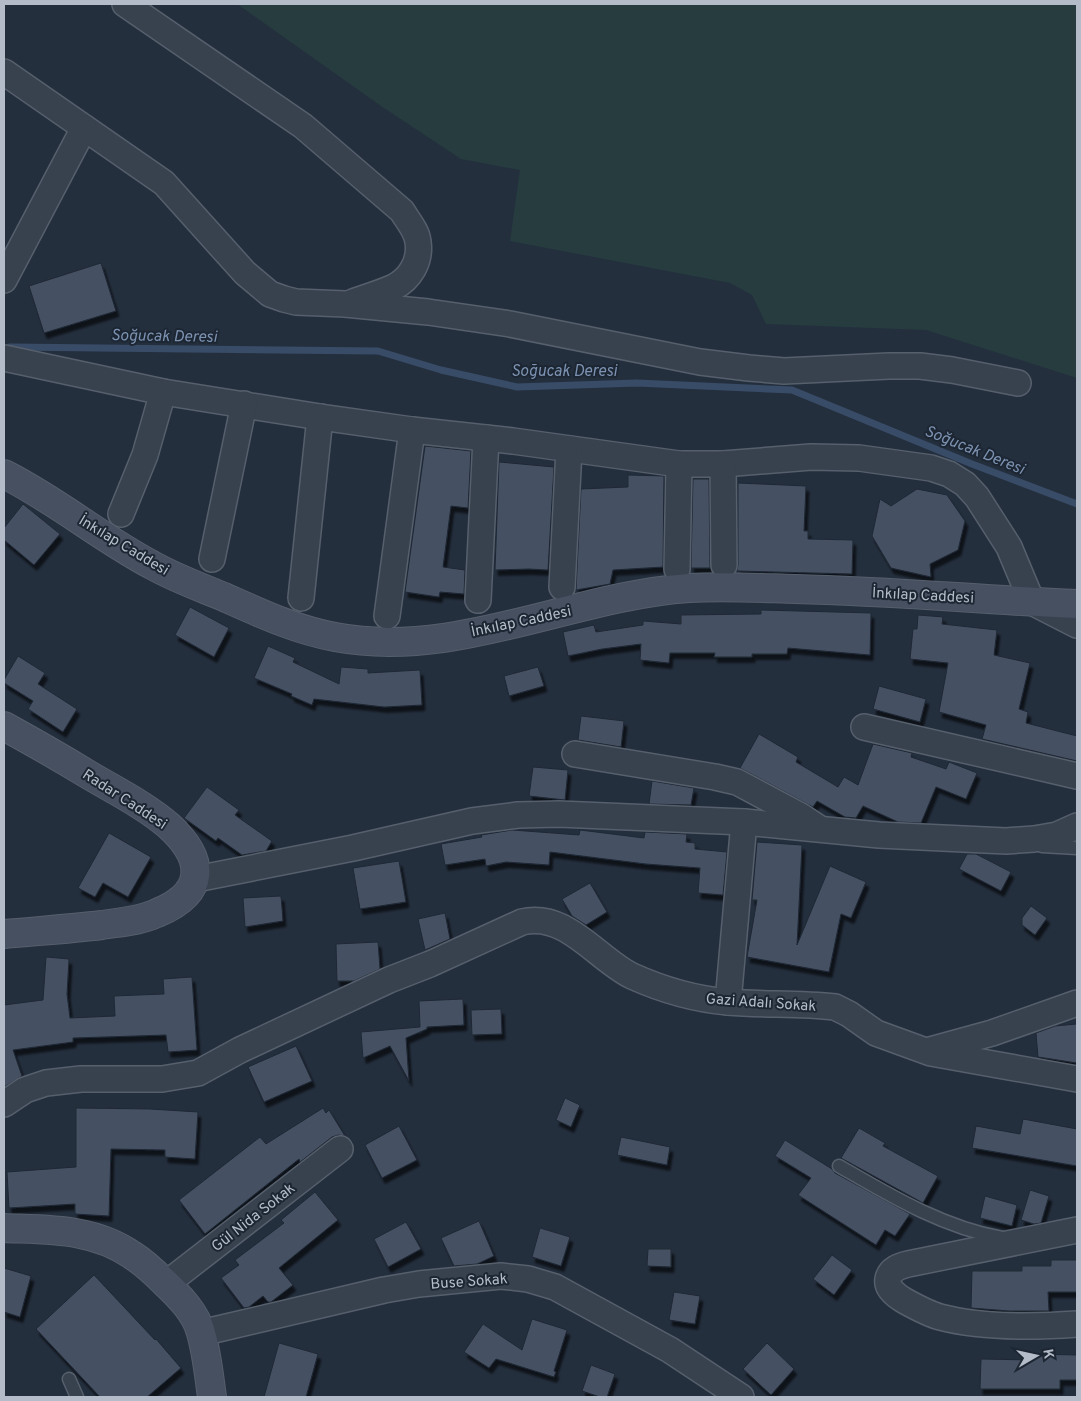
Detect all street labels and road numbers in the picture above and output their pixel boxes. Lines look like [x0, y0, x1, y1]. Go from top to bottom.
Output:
street label: İnkılap Caddesi [75, 511, 172, 581]
street label: İnkılap Caddesi [871, 583, 974, 609]
street label: İnkılap Caddesi [469, 602, 573, 642]
street label: Radar Caddesi [78, 766, 170, 835]
street label: Gazi Adalı Sokak [705, 990, 817, 1017]
street label: Gül Nida Sokak [208, 1180, 300, 1257]
street label: Buse Sokak [430, 1270, 508, 1295]

